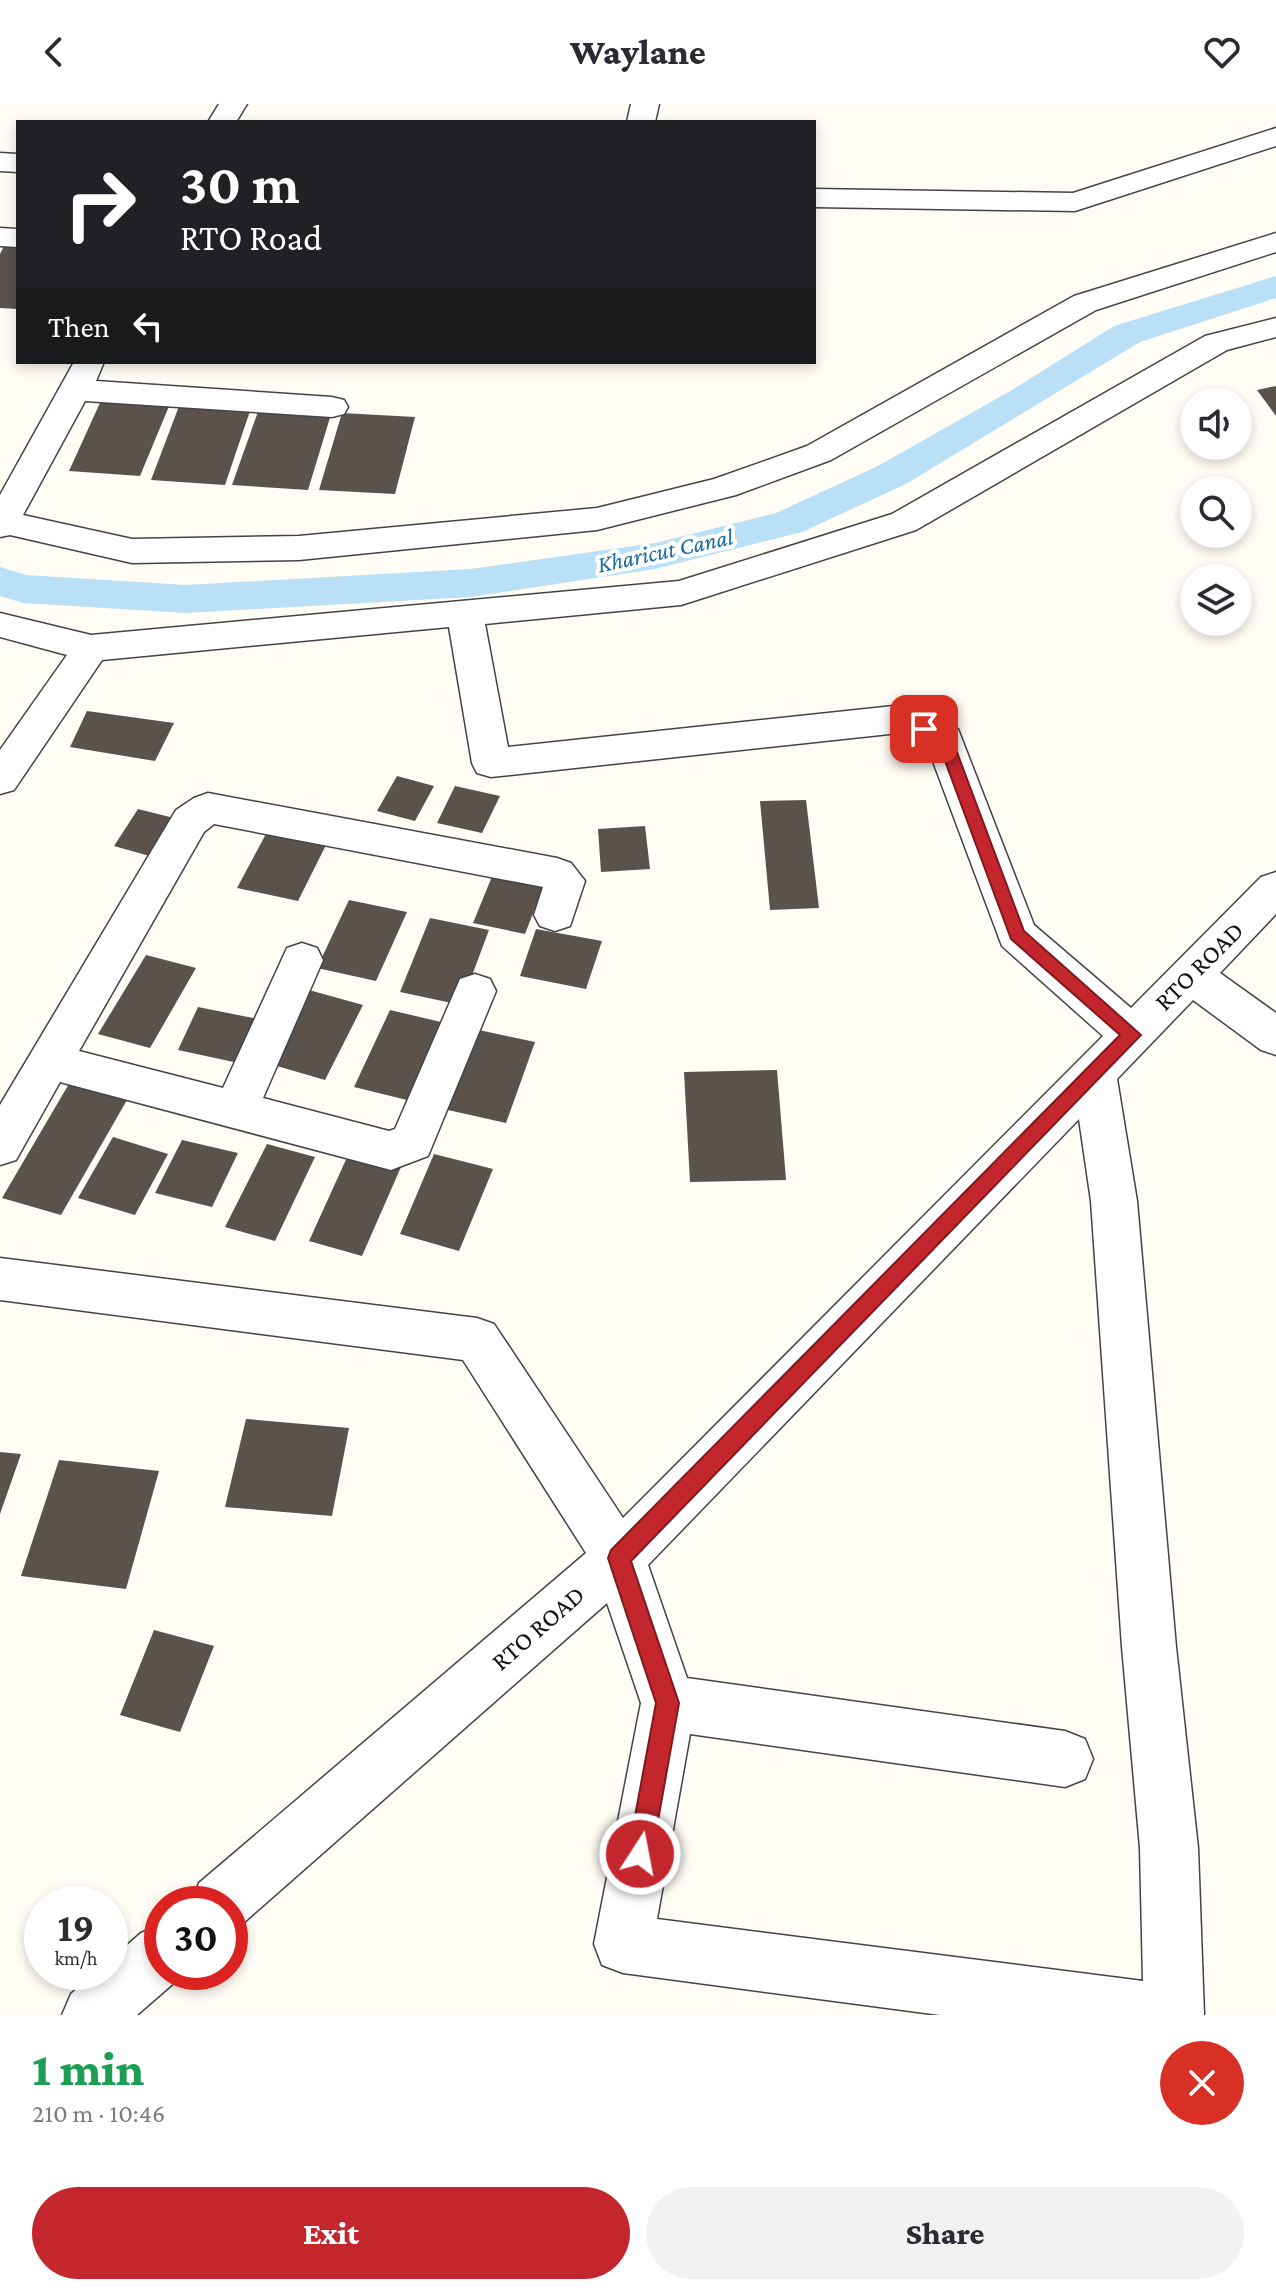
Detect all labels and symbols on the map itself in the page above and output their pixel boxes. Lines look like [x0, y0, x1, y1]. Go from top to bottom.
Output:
water label: Kharicut Canal [595, 522, 736, 578]
pin [890, 695, 958, 763]
street label: RTO ROAD [1149, 916, 1249, 1016]
street label: RTO ROAD [486, 1580, 590, 1676]
position arrow [598, 1812, 682, 1896]
speed limit sign: 30 [144, 1886, 248, 1990]

